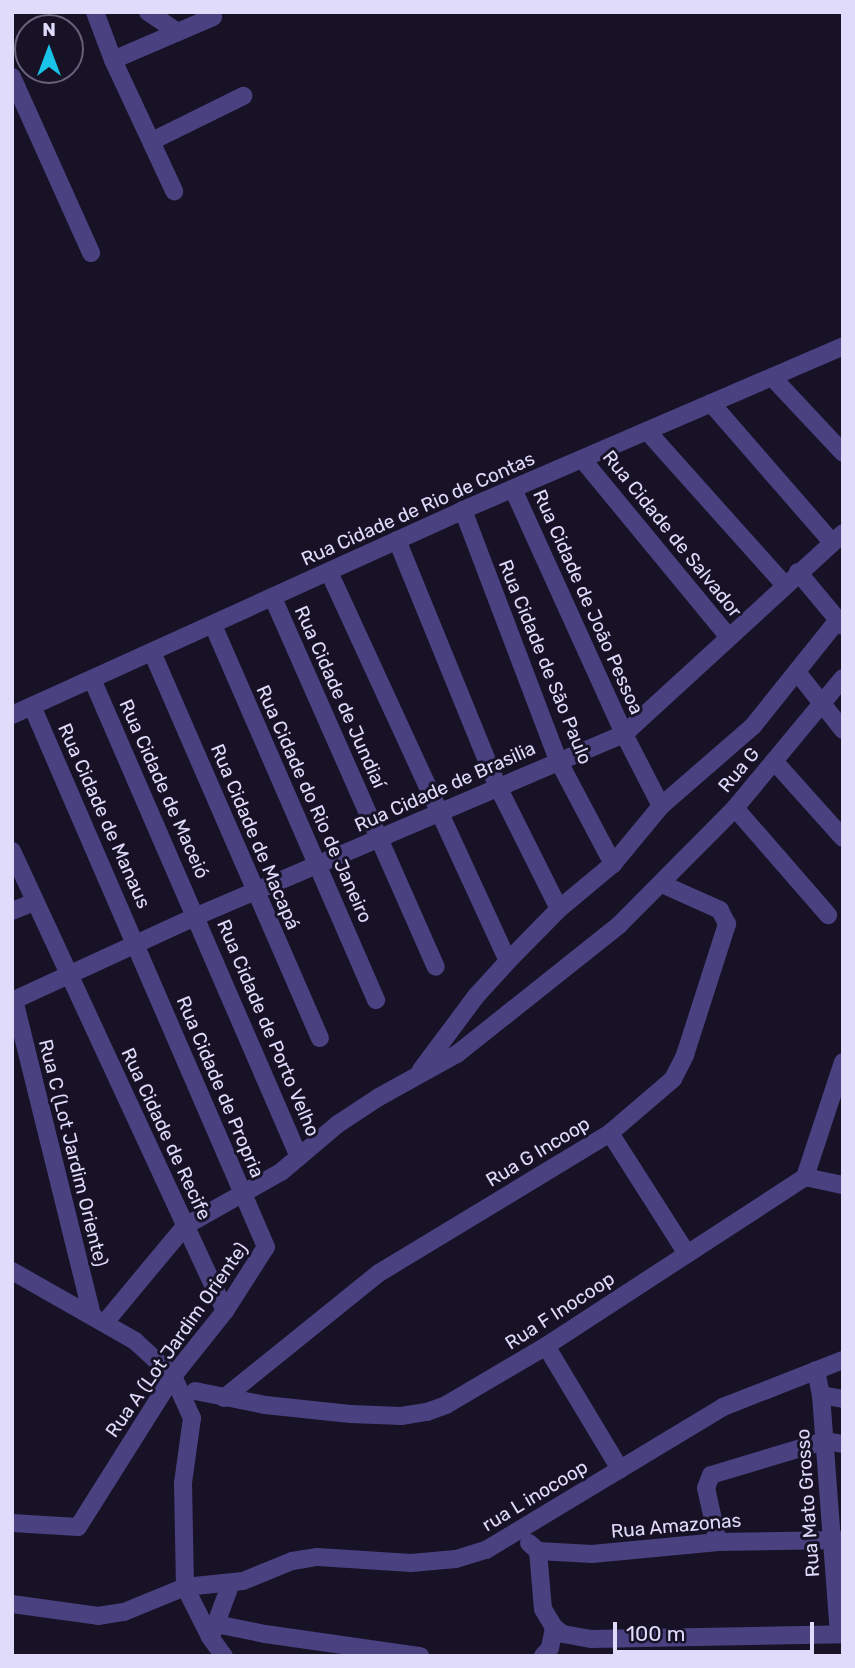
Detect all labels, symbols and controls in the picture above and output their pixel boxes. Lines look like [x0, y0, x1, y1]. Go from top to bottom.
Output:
north arrow [14, 14, 84, 84]
text: N [42, 18, 56, 41]
street label: Rua Cidade de Salvador [598, 446, 746, 622]
street label: Rua Cidade de Rio de Contas [298, 447, 538, 571]
street label: Rua Cidade de João Pessoa [528, 486, 648, 718]
street label: Rua Cidade de São Paulo [493, 556, 597, 768]
street label: Rua Cidade de Jundiaí [289, 602, 391, 792]
street label: Rua Cidade do Rio de Janeiro [251, 682, 377, 926]
street label: Rua Cidade de Maceió [114, 696, 214, 882]
street label: Rua Cidade de Manaus [53, 720, 155, 912]
street label: Rua Cidade de Brasilia [351, 737, 539, 837]
street label: Rua Cidade de Macapá [206, 741, 304, 933]
street label: Rua G [714, 743, 764, 797]
street label: Rua Cidade de Porto Velho [212, 916, 324, 1140]
street label: Rua Cidade de Propria [171, 993, 269, 1181]
street label: Rua C (Lot Jardim Oriente) [34, 1037, 112, 1269]
street label: Rua Cidade de Recife [116, 1044, 216, 1224]
street label: Rua G Incoop [482, 1112, 594, 1192]
street label: Rua A (Lot Jardim Oriente) [101, 1238, 253, 1442]
street label: Rua F Inocoop [501, 1267, 619, 1355]
street label: Rua Mato Grosso [791, 1428, 825, 1578]
street label: rua L inocoop [478, 1455, 592, 1537]
street label: Rua Amazonas [610, 1509, 742, 1543]
scale bar [617, 1608, 818, 1652]
text: 100 m [626, 1621, 685, 1646]

